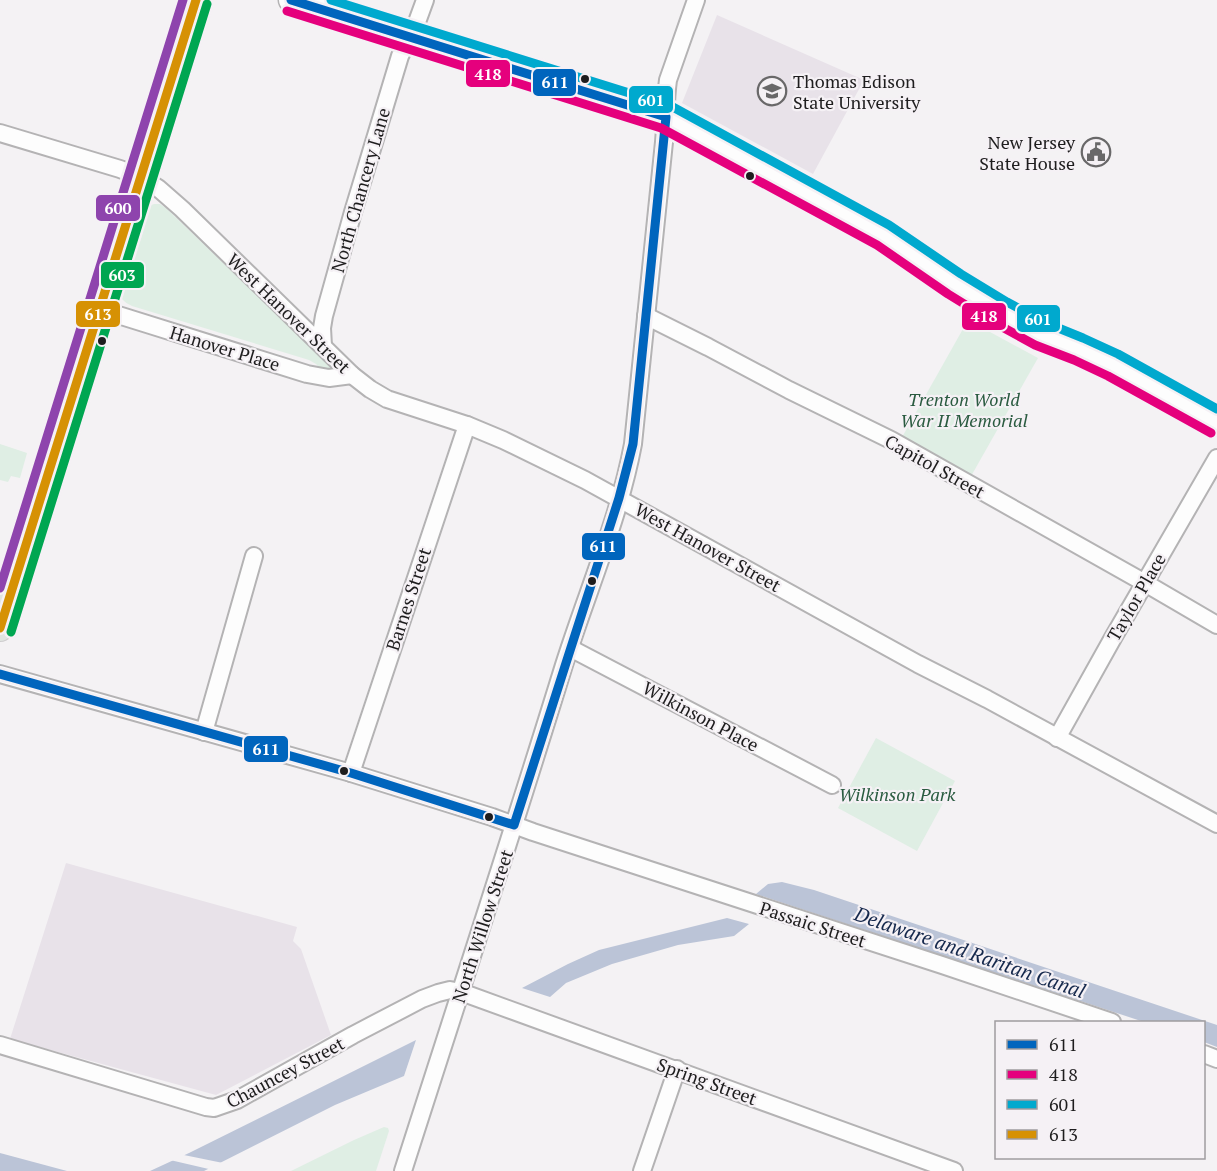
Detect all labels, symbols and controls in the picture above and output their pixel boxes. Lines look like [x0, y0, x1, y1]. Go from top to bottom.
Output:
line badge: 418 [465, 59, 511, 88]
text: 418 [474, 63, 502, 85]
line badge: 611 [532, 68, 577, 97]
place label: Thomas Edison State University [793, 69, 921, 114]
text: 611 [541, 71, 569, 93]
unlabelled marker [579, 73, 591, 85]
school or university icon: Thomas Edison State University [756, 75, 788, 107]
line badge: 601 [628, 85, 674, 114]
text: 601 [637, 89, 665, 111]
street label: North Chancery Lane [325, 105, 395, 275]
place label: New Jersey State House [979, 130, 1076, 175]
public building icon: New Jersey State House [1080, 136, 1112, 168]
unlabelled marker [744, 170, 756, 182]
line badge: 600 [95, 194, 141, 222]
text: 600 [104, 197, 132, 219]
street label: West Hanover Street [222, 248, 356, 379]
line badge: 603 [100, 261, 145, 289]
text: 603 [108, 264, 136, 286]
line badge: 613 [75, 300, 121, 328]
line badge: 418 [961, 302, 1007, 331]
text: 613 [84, 303, 112, 325]
line badge: 601 [1016, 304, 1061, 333]
text: 418 [970, 305, 998, 327]
text: 601 [1024, 308, 1052, 330]
street label: Hanover Place [167, 320, 283, 376]
unlabelled marker [96, 335, 108, 347]
park label: Trenton World War II Memorial [900, 387, 1028, 432]
street label: Capitol Street [881, 429, 990, 503]
street label: West Hanover Street [631, 497, 785, 597]
line badge: 611 [581, 532, 626, 561]
text: 611 [589, 535, 617, 557]
street label: Barnes Street [380, 544, 436, 654]
street label: Taylor Place [1101, 549, 1171, 645]
unlabelled marker [586, 575, 598, 587]
street label: Wilkinson Place [639, 675, 763, 757]
line badge: 611 [243, 735, 289, 763]
text: 611 [252, 738, 280, 760]
unlabelled marker [338, 765, 350, 777]
park label: Wilkinson Park [839, 782, 956, 806]
unlabelled marker [483, 811, 495, 823]
street label: North Willow Street [446, 846, 518, 1006]
street label: Passaic Street [757, 895, 870, 953]
water label: Delaware and Raritan Canal [850, 899, 1089, 1004]
legend [995, 1021, 1205, 1159]
street label: Chauncey Street [222, 1031, 349, 1113]
text: 611 [1049, 1032, 1078, 1056]
street label: Spring Street [654, 1052, 761, 1110]
text: 418 [1049, 1062, 1078, 1086]
text: 601 [1049, 1092, 1078, 1116]
text: 613 [1049, 1122, 1078, 1146]

